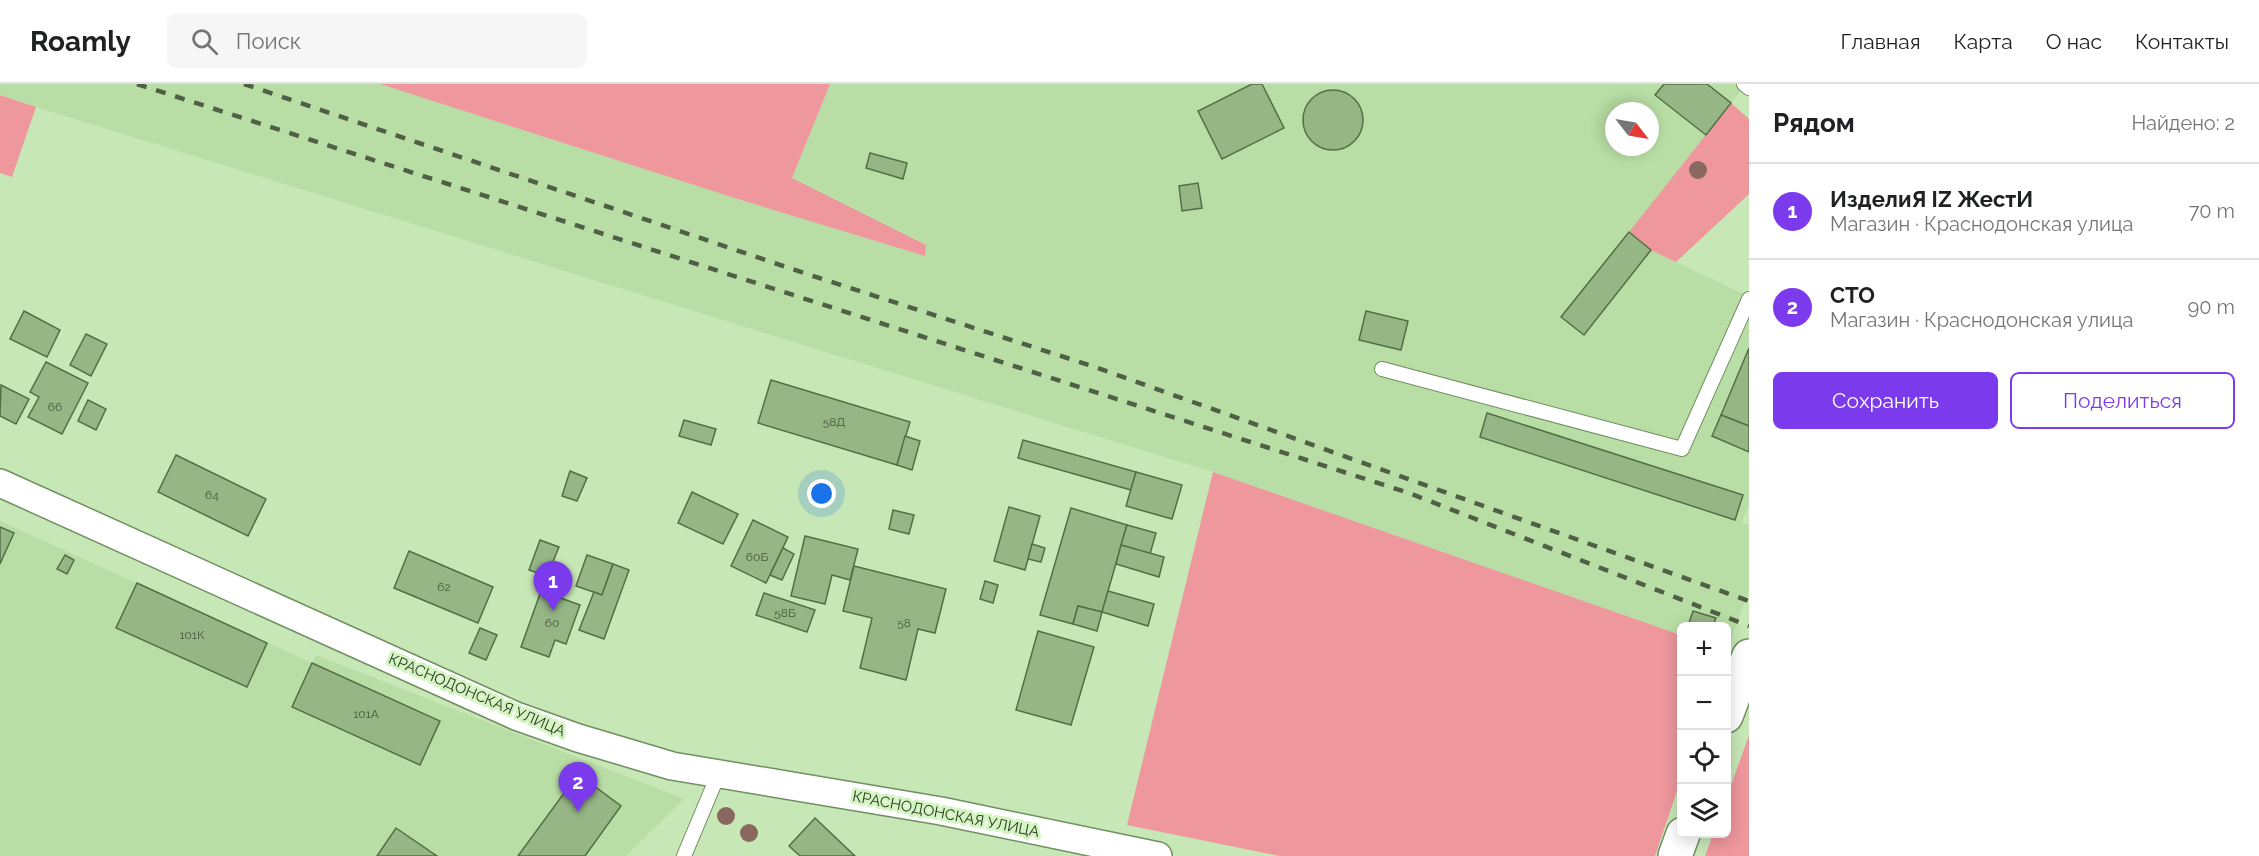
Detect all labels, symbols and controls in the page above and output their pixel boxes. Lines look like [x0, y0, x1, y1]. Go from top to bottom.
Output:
search box [167, 14, 587, 68]
text: Roamly [30, 25, 131, 58]
icon: search [188, 25, 221, 58]
text: Поиск [236, 28, 301, 54]
text: Главная [1841, 29, 1921, 54]
text: Карта [1954, 29, 2013, 54]
text: О нас [2046, 29, 2102, 54]
text: Контакты [2135, 29, 2229, 54]
north arrow [1605, 102, 1659, 156]
text: Рядом [1773, 108, 1855, 138]
text: Найдено: 2 [2131, 111, 2235, 135]
text: ИзделиЯ IZ ЖестИ [1830, 186, 2033, 212]
text: 1 [1788, 199, 1797, 223]
text: 70 m [2189, 199, 2235, 223]
text: Магазин · Краснодонская улица [1830, 212, 2133, 236]
text: СТО [1830, 282, 1875, 308]
text: 2 [1787, 295, 1798, 319]
text: 90 m [2188, 295, 2235, 319]
text: Магазин · Краснодонская улица [1830, 308, 2133, 332]
button: Сохранить [1773, 372, 1998, 429]
button: Поделиться [2010, 372, 2235, 429]
house number: 66 [48, 400, 62, 414]
house number: 58Д [823, 415, 845, 429]
your location [807, 479, 836, 508]
house number: 64 [205, 488, 219, 502]
house number: 60Б [746, 550, 768, 564]
pin: 1 [534, 562, 572, 611]
house number: 62 [437, 580, 451, 594]
house number: 58Б [774, 606, 796, 620]
house number: 60 [545, 616, 559, 630]
house number: 58 [897, 616, 911, 630]
map controls [1677, 622, 1731, 838]
button: + [1677, 622, 1731, 676]
house number: 101К [179, 628, 205, 642]
street label: КРАСНОДОНСКАЯ УЛИЦА [386, 650, 568, 740]
button: − [1677, 676, 1731, 730]
house number: 101А [353, 707, 379, 721]
button: locate [1677, 730, 1731, 784]
pin: 2 [558, 762, 598, 812]
button: layers [1677, 784, 1731, 838]
street label: КРАСНОДОНСКАЯ УЛИЦА [851, 787, 1041, 841]

